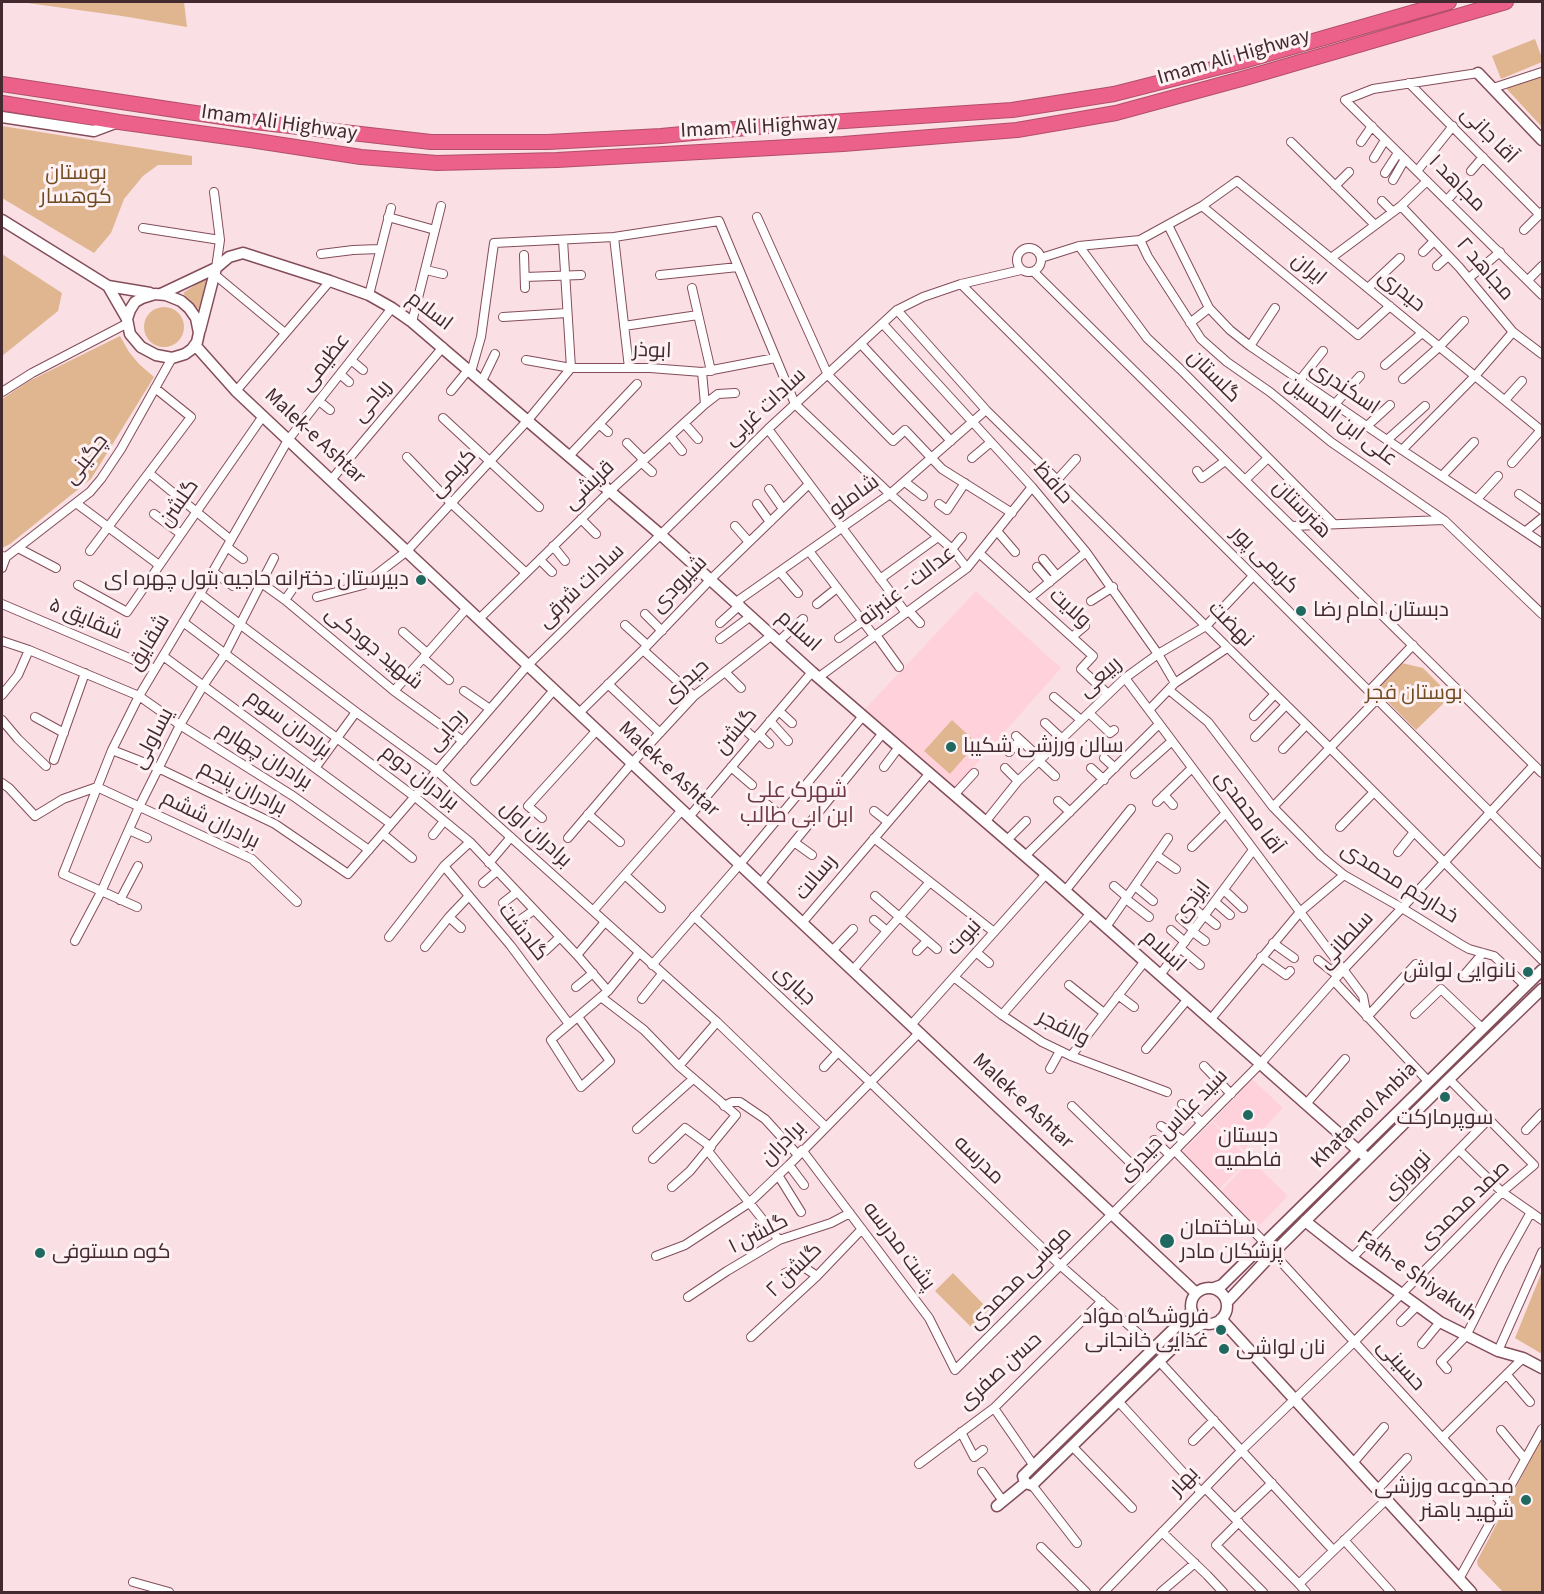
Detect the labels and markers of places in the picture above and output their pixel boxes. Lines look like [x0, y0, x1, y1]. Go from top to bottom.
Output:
place label: دبیرستان دخترانه حاجیه بتول چهره ای [104, 567, 409, 593]
marker: دبیرستان دخترانه حاجیه بتول چهره ای [414, 573, 428, 587]
place label: دبستان امام رضا [1313, 598, 1449, 624]
marker: دبستان امام رضا [1294, 604, 1308, 618]
place label: سالن ورزشی شکیبا [963, 734, 1124, 760]
marker: سالن ورزشی شکیبا [944, 740, 958, 754]
place label: نانوایی لواش [1403, 959, 1516, 985]
marker: نانوایی لواش [1521, 965, 1535, 979]
marker: سوپرمارکت [1438, 1090, 1452, 1104]
place label: سوپرمارکت [1397, 1106, 1493, 1132]
marker: دبستان فاطمیه [1241, 1108, 1255, 1122]
place label: دبستان فاطمیه [1214, 1124, 1282, 1174]
place label: ساختمان پزشکان مادر [1180, 1216, 1283, 1266]
marker: ساختمان پزشکان مادر [1158, 1232, 1176, 1250]
place label: کوه مستوفی [52, 1240, 171, 1266]
marker: کوه مستوفی [33, 1246, 47, 1260]
place label: فروشگاه مواد غذایی خانجانی [1082, 1305, 1209, 1355]
marker: فروشگاه مواد غذایی خانجانی [1214, 1323, 1228, 1337]
place label: نان لواشی [1236, 1336, 1325, 1362]
marker: نان لواشی [1217, 1342, 1231, 1356]
place label: مجموعه ورزشی شهید باهنر [1374, 1475, 1514, 1525]
marker: مجموعه ورزشی شهید باهنر [1519, 1493, 1533, 1507]

